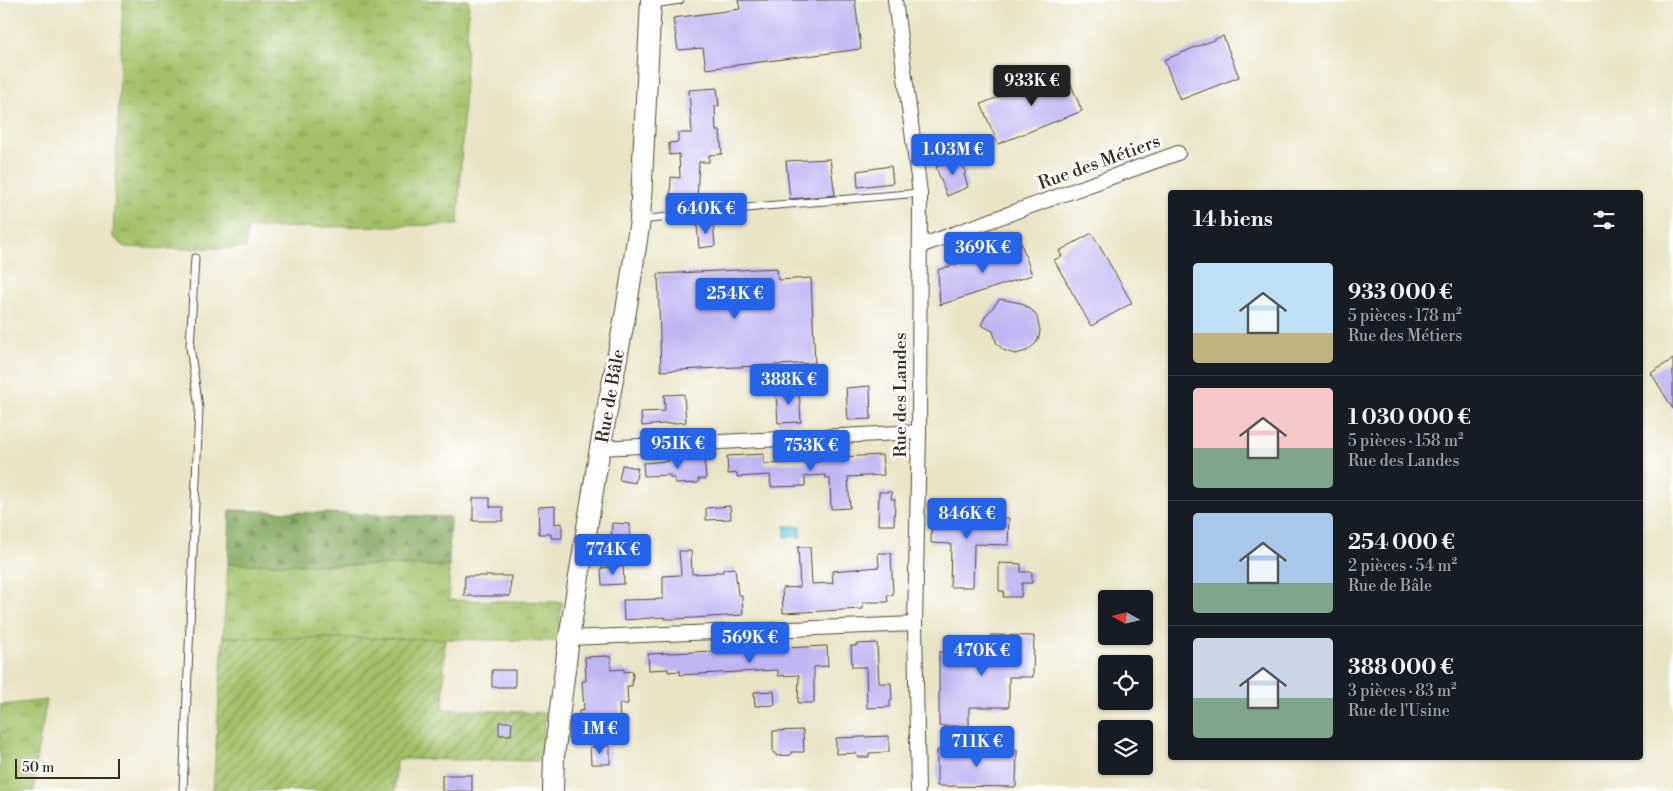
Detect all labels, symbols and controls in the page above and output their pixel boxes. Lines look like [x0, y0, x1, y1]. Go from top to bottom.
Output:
pin: 933K € [991, 64, 1073, 107]
text: 933K € [1004, 71, 1060, 91]
street label: Rue des Métiers [1035, 130, 1164, 195]
pin: 1.03M € [907, 134, 999, 176]
text: 1.03M € [922, 140, 984, 160]
pin: 640K € [665, 192, 747, 235]
text: 640K € [677, 199, 735, 219]
icon: filters [1590, 206, 1618, 234]
text: 14 biens [1193, 207, 1273, 233]
pin: 369K € [942, 232, 1024, 274]
text: 369K € [955, 238, 1011, 258]
pin: 254K € [694, 278, 776, 320]
text: 933 000 € [1348, 280, 1453, 306]
icon: home [1233, 283, 1293, 343]
text: 254K € [707, 284, 763, 304]
text: 5 pièces · 178 m² [1348, 306, 1462, 326]
text: Rue des Métiers [1348, 326, 1462, 346]
street label: Rue des Landes [889, 332, 912, 458]
street label: Rue de Bâle [591, 347, 630, 445]
pin: 388K € [748, 364, 830, 406]
text: 388K € [761, 370, 817, 390]
text: 1 030 000 € [1348, 405, 1471, 431]
icon: home [1233, 408, 1293, 468]
pin: 951K € [637, 428, 719, 470]
pin: 753K € [770, 430, 852, 472]
text: 5 pièces · 158 m² [1348, 431, 1464, 451]
text: 951K € [651, 434, 705, 454]
text: 753K € [784, 436, 838, 456]
text: Rue des Landes [1348, 451, 1459, 471]
pin: 846K € [926, 498, 1008, 540]
text: 846K € [938, 504, 996, 524]
text: 254 000 € [1348, 530, 1455, 556]
icon: home [1233, 533, 1293, 593]
pin: 774K € [572, 534, 654, 576]
text: 774K € [586, 540, 640, 560]
text: 2 pièces · 54 m² [1348, 556, 1457, 576]
text: Rue de Bâle [1348, 576, 1432, 596]
north arrow [1098, 590, 1152, 645]
map controls [1098, 590, 1153, 775]
pin: 569K € [709, 622, 791, 664]
text: 569K € [722, 628, 778, 648]
pin: 470K € [941, 634, 1023, 677]
text: 470K € [954, 641, 1010, 661]
button: locate [1098, 655, 1153, 710]
text: 388 000 € [1348, 655, 1454, 681]
icon: home [1233, 658, 1293, 718]
text: 3 pièces · 83 m² [1348, 681, 1457, 701]
text: Rue de l'Usine [1348, 701, 1450, 721]
pin: 1M € [570, 712, 630, 755]
text: 1M € [582, 719, 618, 739]
button: layers [1098, 720, 1153, 775]
pin: 711K € [936, 726, 1018, 768]
text: 711K € [951, 732, 1003, 752]
scale bar [15, 756, 120, 779]
text: 50 m [22, 759, 54, 777]

